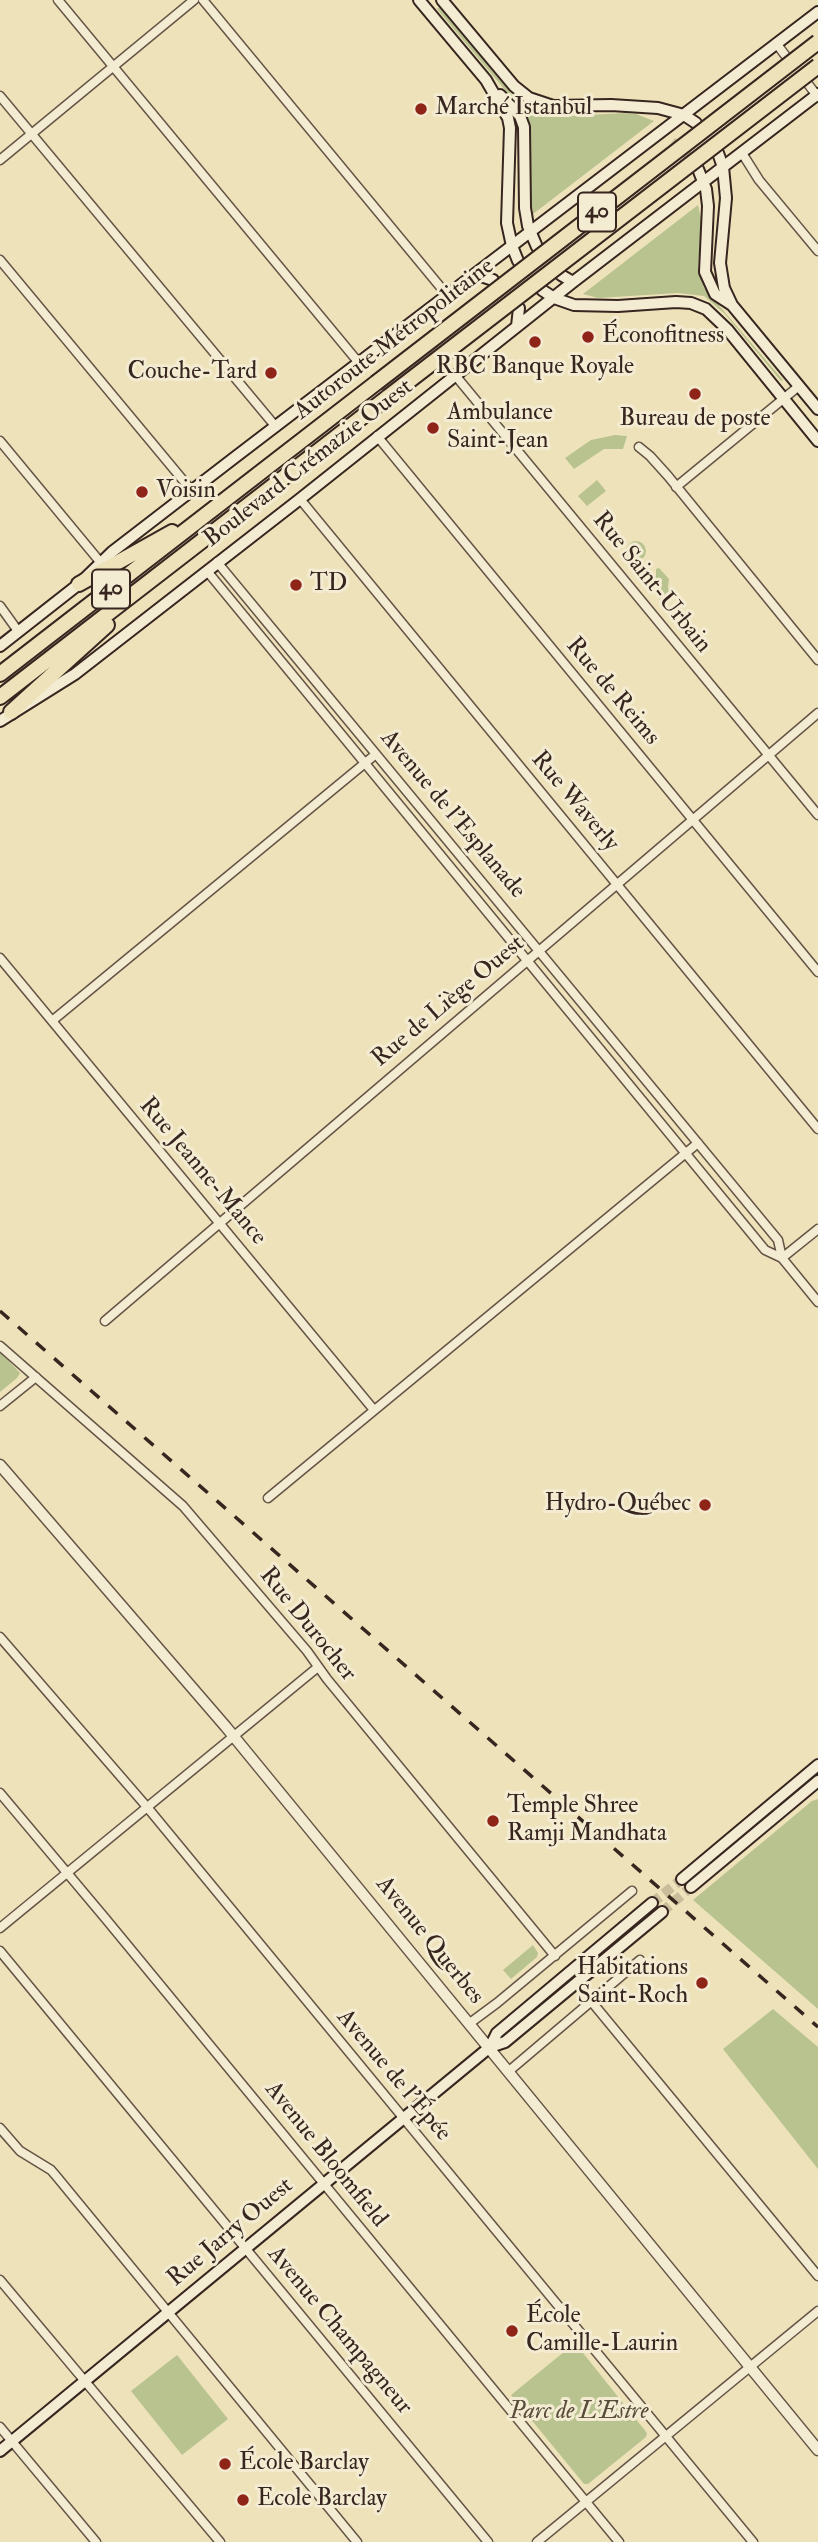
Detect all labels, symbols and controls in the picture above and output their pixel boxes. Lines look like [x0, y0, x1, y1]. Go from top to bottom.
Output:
place label: Marché Istanbul [435, 95, 592, 123]
marker: Marché Istanbul [413, 101, 429, 117]
road number: 40 [578, 192, 616, 232]
street label: Autoroute Métropolitaine [289, 253, 501, 427]
place label: Éconofitness [602, 323, 724, 351]
marker: Éconofitness [580, 329, 596, 345]
marker: RBC Banque Royale [527, 334, 543, 350]
place label: RBC Banque Royale [436, 354, 634, 382]
place label: Couche-Tard [127, 359, 257, 387]
marker: Couche-Tard [263, 365, 279, 381]
street label: Boulevard Crémazie Ouest [199, 373, 419, 555]
marker: Bureau de poste [687, 386, 703, 402]
place label: Ambulance Saint-Jean [447, 400, 553, 456]
place label: Bureau de poste [619, 406, 771, 434]
marker: Ambulance Saint-Jean [425, 420, 441, 436]
place label: Voisin [156, 478, 216, 506]
marker: Voisin [134, 484, 150, 500]
street label: Rue Saint-Urbain [585, 507, 717, 659]
road number: 40 [92, 569, 130, 608]
place label: TD [310, 571, 347, 599]
marker: TD [288, 577, 304, 593]
street label: Rue de Reims [559, 632, 665, 752]
street label: Avenue de l'Esplanade [373, 725, 531, 905]
street label: Rue Waverly [524, 746, 624, 858]
street label: Rue de Liège Ouest [367, 930, 531, 1074]
street label: Rue Jeanne-Mance [132, 1092, 272, 1252]
place label: Hydro-Québec [545, 1491, 691, 1519]
marker: Hydro-Québec [697, 1497, 713, 1513]
street label: Rue Durocher [252, 1562, 362, 1688]
place label: Temple Shree Ramji Mandhata [507, 1793, 667, 1849]
marker: Temple Shree Ramji Mandhata [485, 1813, 501, 1829]
street label: Avenue Querbes [369, 1871, 489, 2011]
place label: Habitations Saint-Roch [577, 1955, 688, 2011]
marker: Habitations Saint-Roch [694, 1975, 710, 1991]
street label: Avenue de l'Épée [330, 2004, 456, 2148]
street label: Avenue Bloomfield [257, 2076, 393, 2234]
street label: Rue Jarry Ouest [162, 2172, 300, 2294]
street label: Avenue Champagneur [260, 2241, 418, 2421]
place label: École Camille-Laurin [526, 2303, 678, 2359]
marker: École Camille-Laurin [504, 2323, 520, 2339]
park label: Parc de L'Estre [510, 2399, 648, 2427]
place label: École Barclay [239, 2450, 369, 2478]
marker: École Barclay [217, 2456, 233, 2472]
place label: Ecole Barclay [257, 2486, 387, 2514]
marker: Ecole Barclay [235, 2492, 251, 2508]

